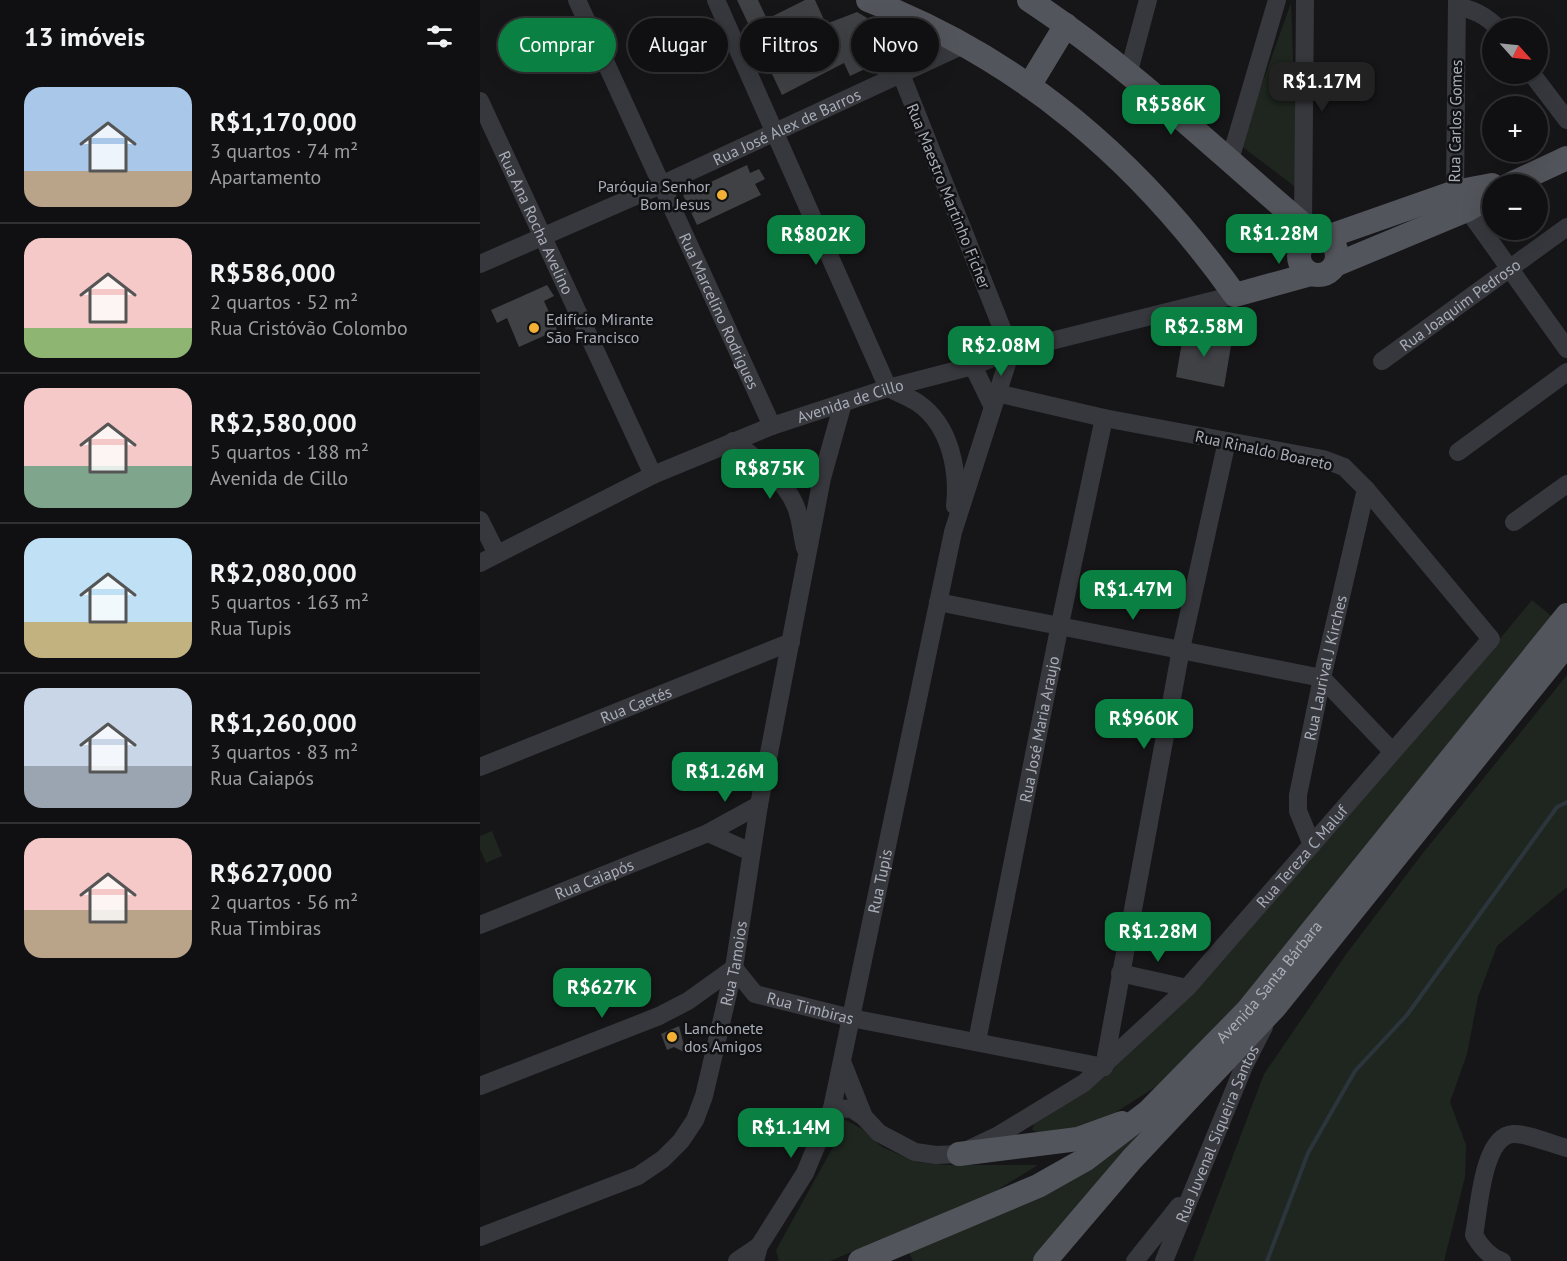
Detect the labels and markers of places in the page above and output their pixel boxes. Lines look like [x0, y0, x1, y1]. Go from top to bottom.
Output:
pin: R$1.17M [1267, 62, 1377, 113]
pin: R$586K [1122, 85, 1220, 136]
place label: Paróquia Senhor Bom Jesus [598, 176, 711, 214]
marker: Paróquia Senhor Bom Jesus [715, 188, 729, 202]
pin: R$1.28M [1224, 214, 1334, 265]
pin: R$802K [767, 215, 865, 266]
pin: R$2.58M [1149, 307, 1259, 358]
place label: Edifício Mirante São Francisco [546, 309, 654, 347]
marker: Edifício Mirante São Francisco [527, 321, 541, 335]
pin: R$2.08M [946, 326, 1056, 377]
pin: R$875K [721, 449, 819, 500]
pin: R$1.47M [1078, 570, 1188, 621]
pin: R$960K [1095, 699, 1193, 750]
pin: R$1.26M [670, 752, 780, 803]
pin: R$1.28M [1103, 912, 1213, 963]
pin: R$627K [553, 968, 651, 1019]
place label: Lanchonete dos Amigos [684, 1018, 763, 1056]
marker: Lanchonete dos Amigos [665, 1030, 679, 1044]
pin: R$1.14M [736, 1108, 846, 1159]

